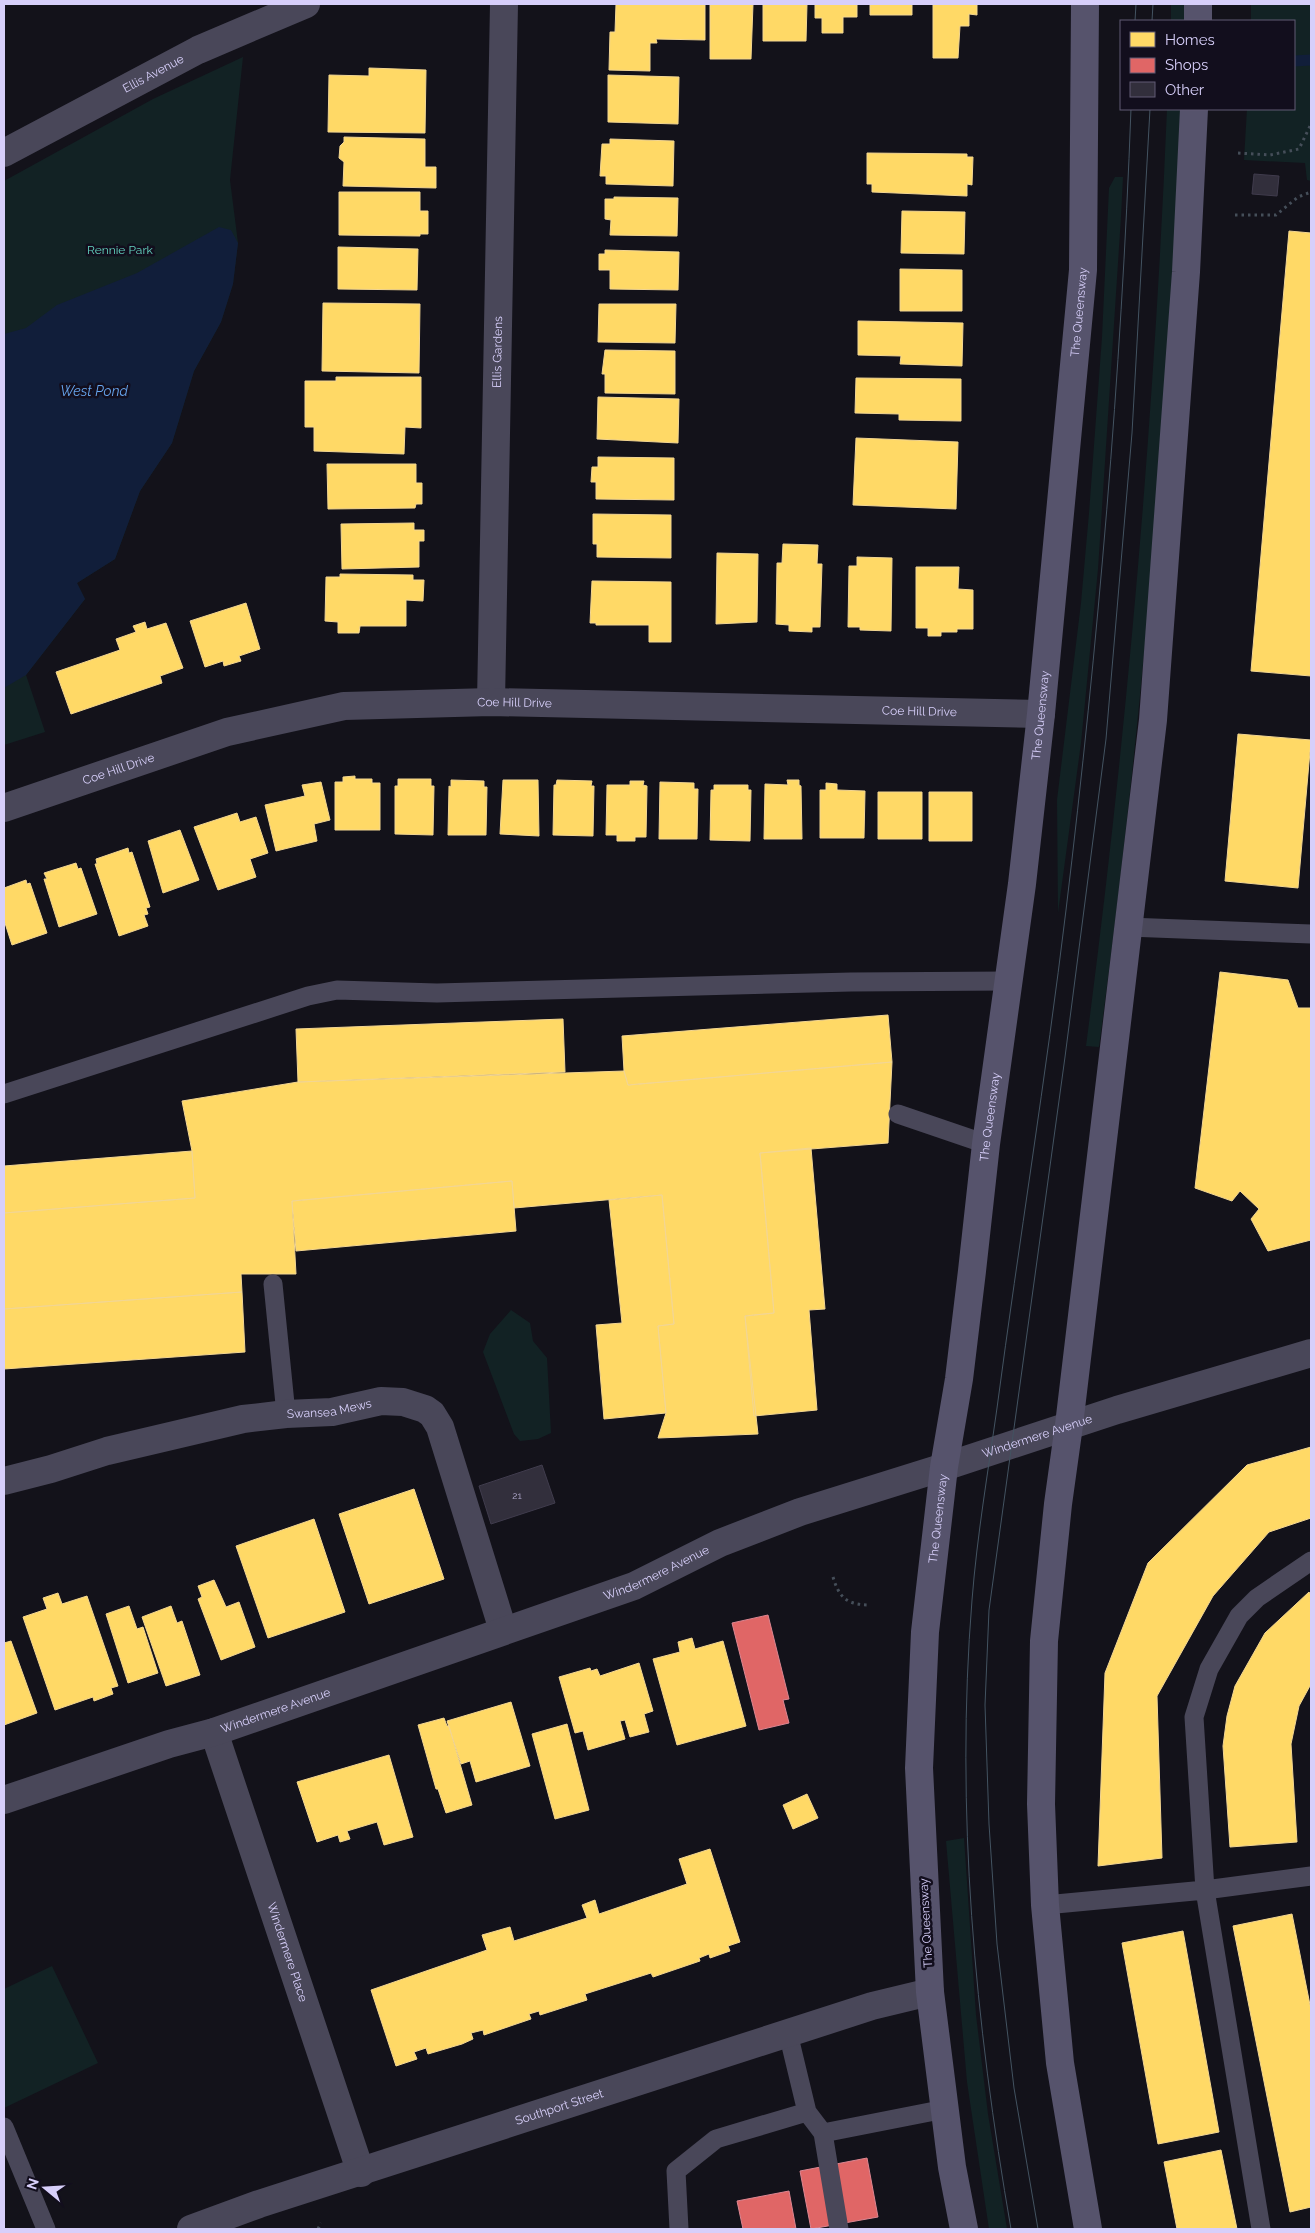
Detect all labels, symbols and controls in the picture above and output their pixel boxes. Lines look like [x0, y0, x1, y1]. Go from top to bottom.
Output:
legend [1120, 20, 1295, 110]
text: Homes [1165, 31, 1215, 49]
street label: Ellis Avenue [120, 52, 186, 96]
text: Shops [1165, 56, 1208, 74]
text: Other [1165, 81, 1205, 99]
park label: Rennie Park [87, 243, 154, 257]
street label: The Queensway [1068, 266, 1090, 358]
street label: Ellis Gardens [490, 316, 505, 388]
water label: West Pond [60, 383, 128, 399]
street label: The Queensway [1029, 670, 1052, 761]
street label: Coe Hill Drive [477, 695, 552, 710]
street label: Coe Hill Drive [882, 704, 957, 719]
street label: Coe Hill Drive [81, 750, 156, 788]
street label: The Queensway [977, 1071, 1003, 1162]
street label: Swansea Mews [287, 1396, 373, 1421]
street label: Windermere Avenue [980, 1412, 1094, 1461]
street label: The Queensway [926, 1473, 950, 1564]
house number: 21 [512, 1490, 522, 1501]
street label: Windermere Avenue [602, 1543, 711, 1603]
street label: Windermere Avenue [219, 1685, 332, 1736]
street label: The Queensway [917, 1877, 935, 1968]
street label: Windermere Place [264, 1901, 310, 2004]
street label: Southport Street [513, 2086, 605, 2128]
north arrow [20, 2163, 70, 2213]
text: N [23, 2176, 42, 2192]

